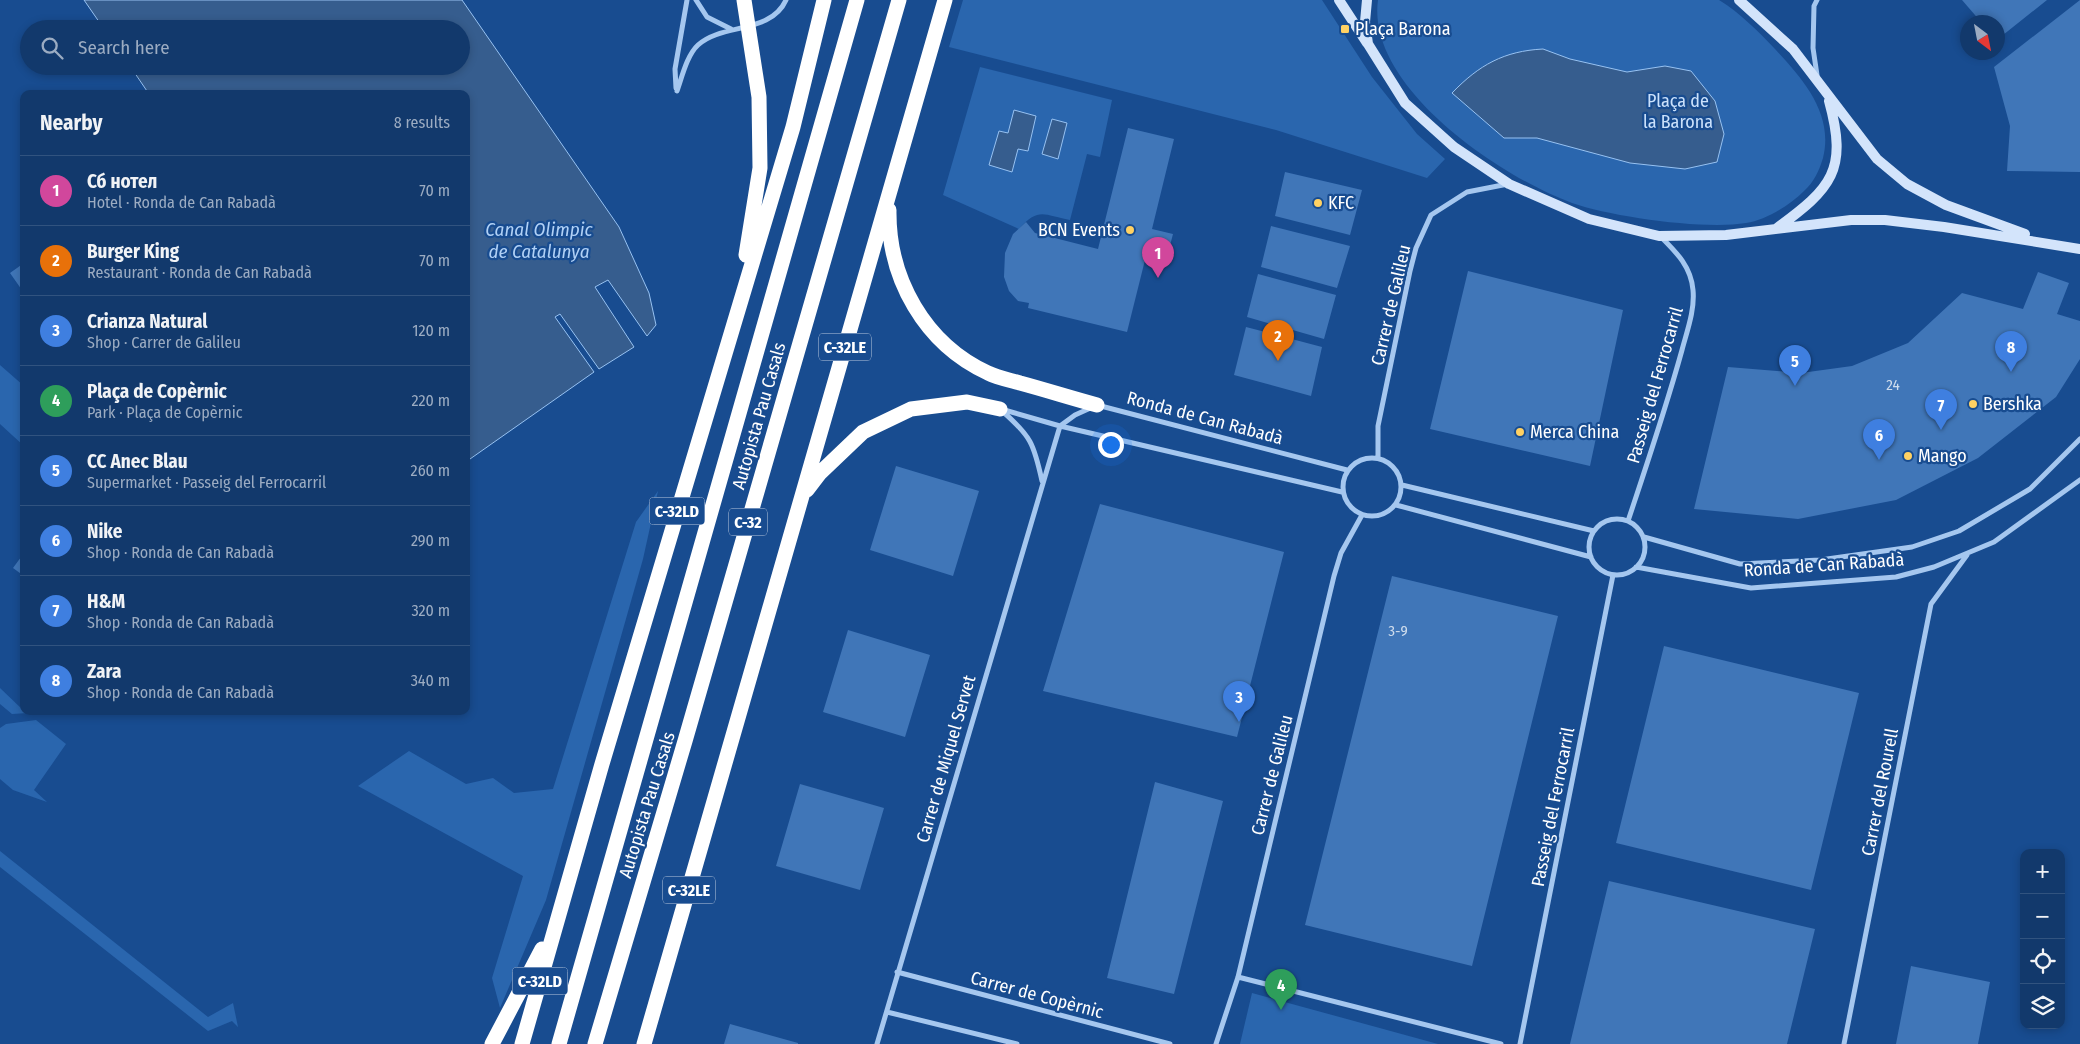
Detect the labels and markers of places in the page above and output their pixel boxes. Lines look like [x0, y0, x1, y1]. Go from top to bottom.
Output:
place label: Plaça Barona [1355, 18, 1451, 40]
marker: Plaça Barona [1339, 23, 1351, 35]
place label: KFC [1328, 192, 1354, 214]
marker: KFC [1312, 197, 1324, 209]
place label: BCN Events [1038, 219, 1120, 241]
marker: BCN Events [1124, 224, 1136, 236]
pin: 1 [1142, 237, 1174, 278]
pin: 2 [1262, 320, 1294, 361]
pin: 8 [1995, 331, 2027, 372]
pin: 5 [1779, 345, 1811, 386]
pin: 7 [1925, 389, 1957, 430]
place label: Bershka [1983, 393, 2042, 415]
marker: Bershka [1967, 398, 1979, 410]
pin: 6 [1863, 419, 1895, 460]
place label: Merca China [1530, 421, 1620, 443]
marker: Merca China [1514, 426, 1526, 438]
place label: Mango [1918, 445, 1967, 467]
marker: Mango [1902, 450, 1914, 462]
pin: 3 [1223, 681, 1255, 722]
pin: 4 [1265, 969, 1297, 1010]

